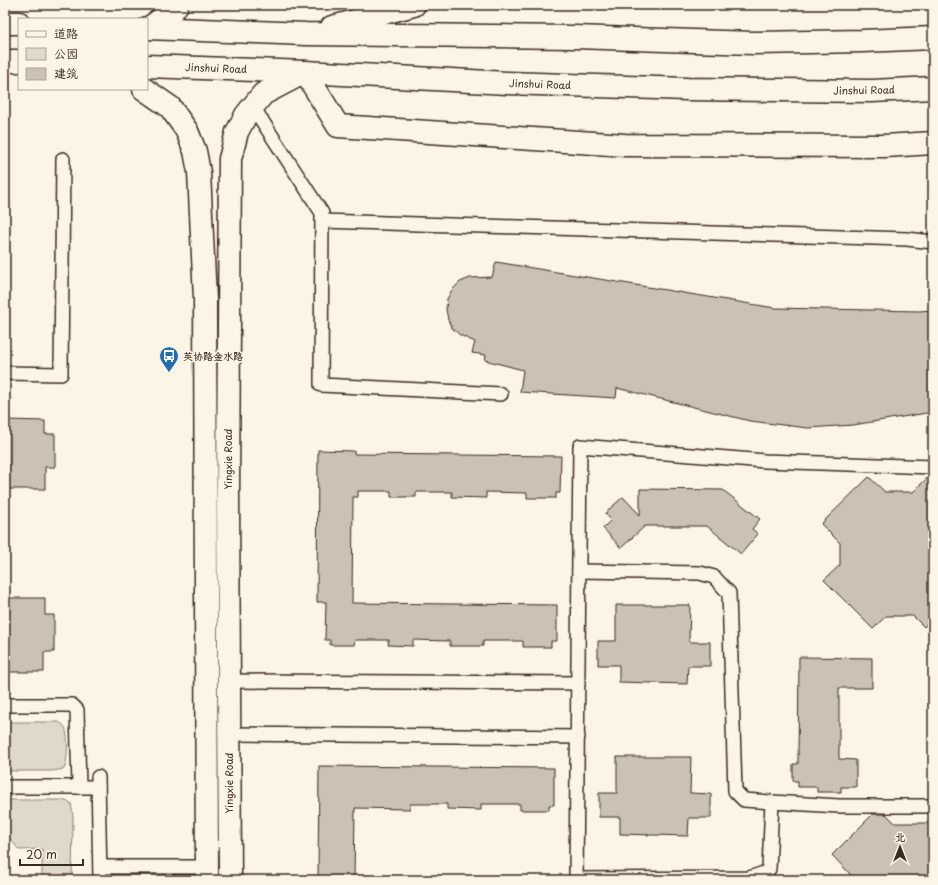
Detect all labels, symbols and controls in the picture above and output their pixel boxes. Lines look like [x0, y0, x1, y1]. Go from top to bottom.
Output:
legend [18, 18, 148, 90]
text: 道路 [54, 24, 78, 42]
text: 公园 [54, 44, 78, 62]
street label: Jinshui Road [185, 59, 247, 76]
text: 建筑 [54, 64, 78, 82]
street label: Jinshui Road [509, 75, 571, 92]
street label: Jinshui Road [833, 81, 895, 98]
bus stop icon: 英协路金水路 [158, 345, 180, 373]
place label: 英协路金水路 [183, 348, 243, 363]
street label: Yingxie Road [220, 428, 235, 489]
street label: Yingxie Road [221, 752, 236, 813]
north arrow [880, 827, 920, 867]
text: 北 [895, 828, 906, 845]
scale bar [20, 841, 83, 867]
text: 20 m [26, 845, 57, 863]

